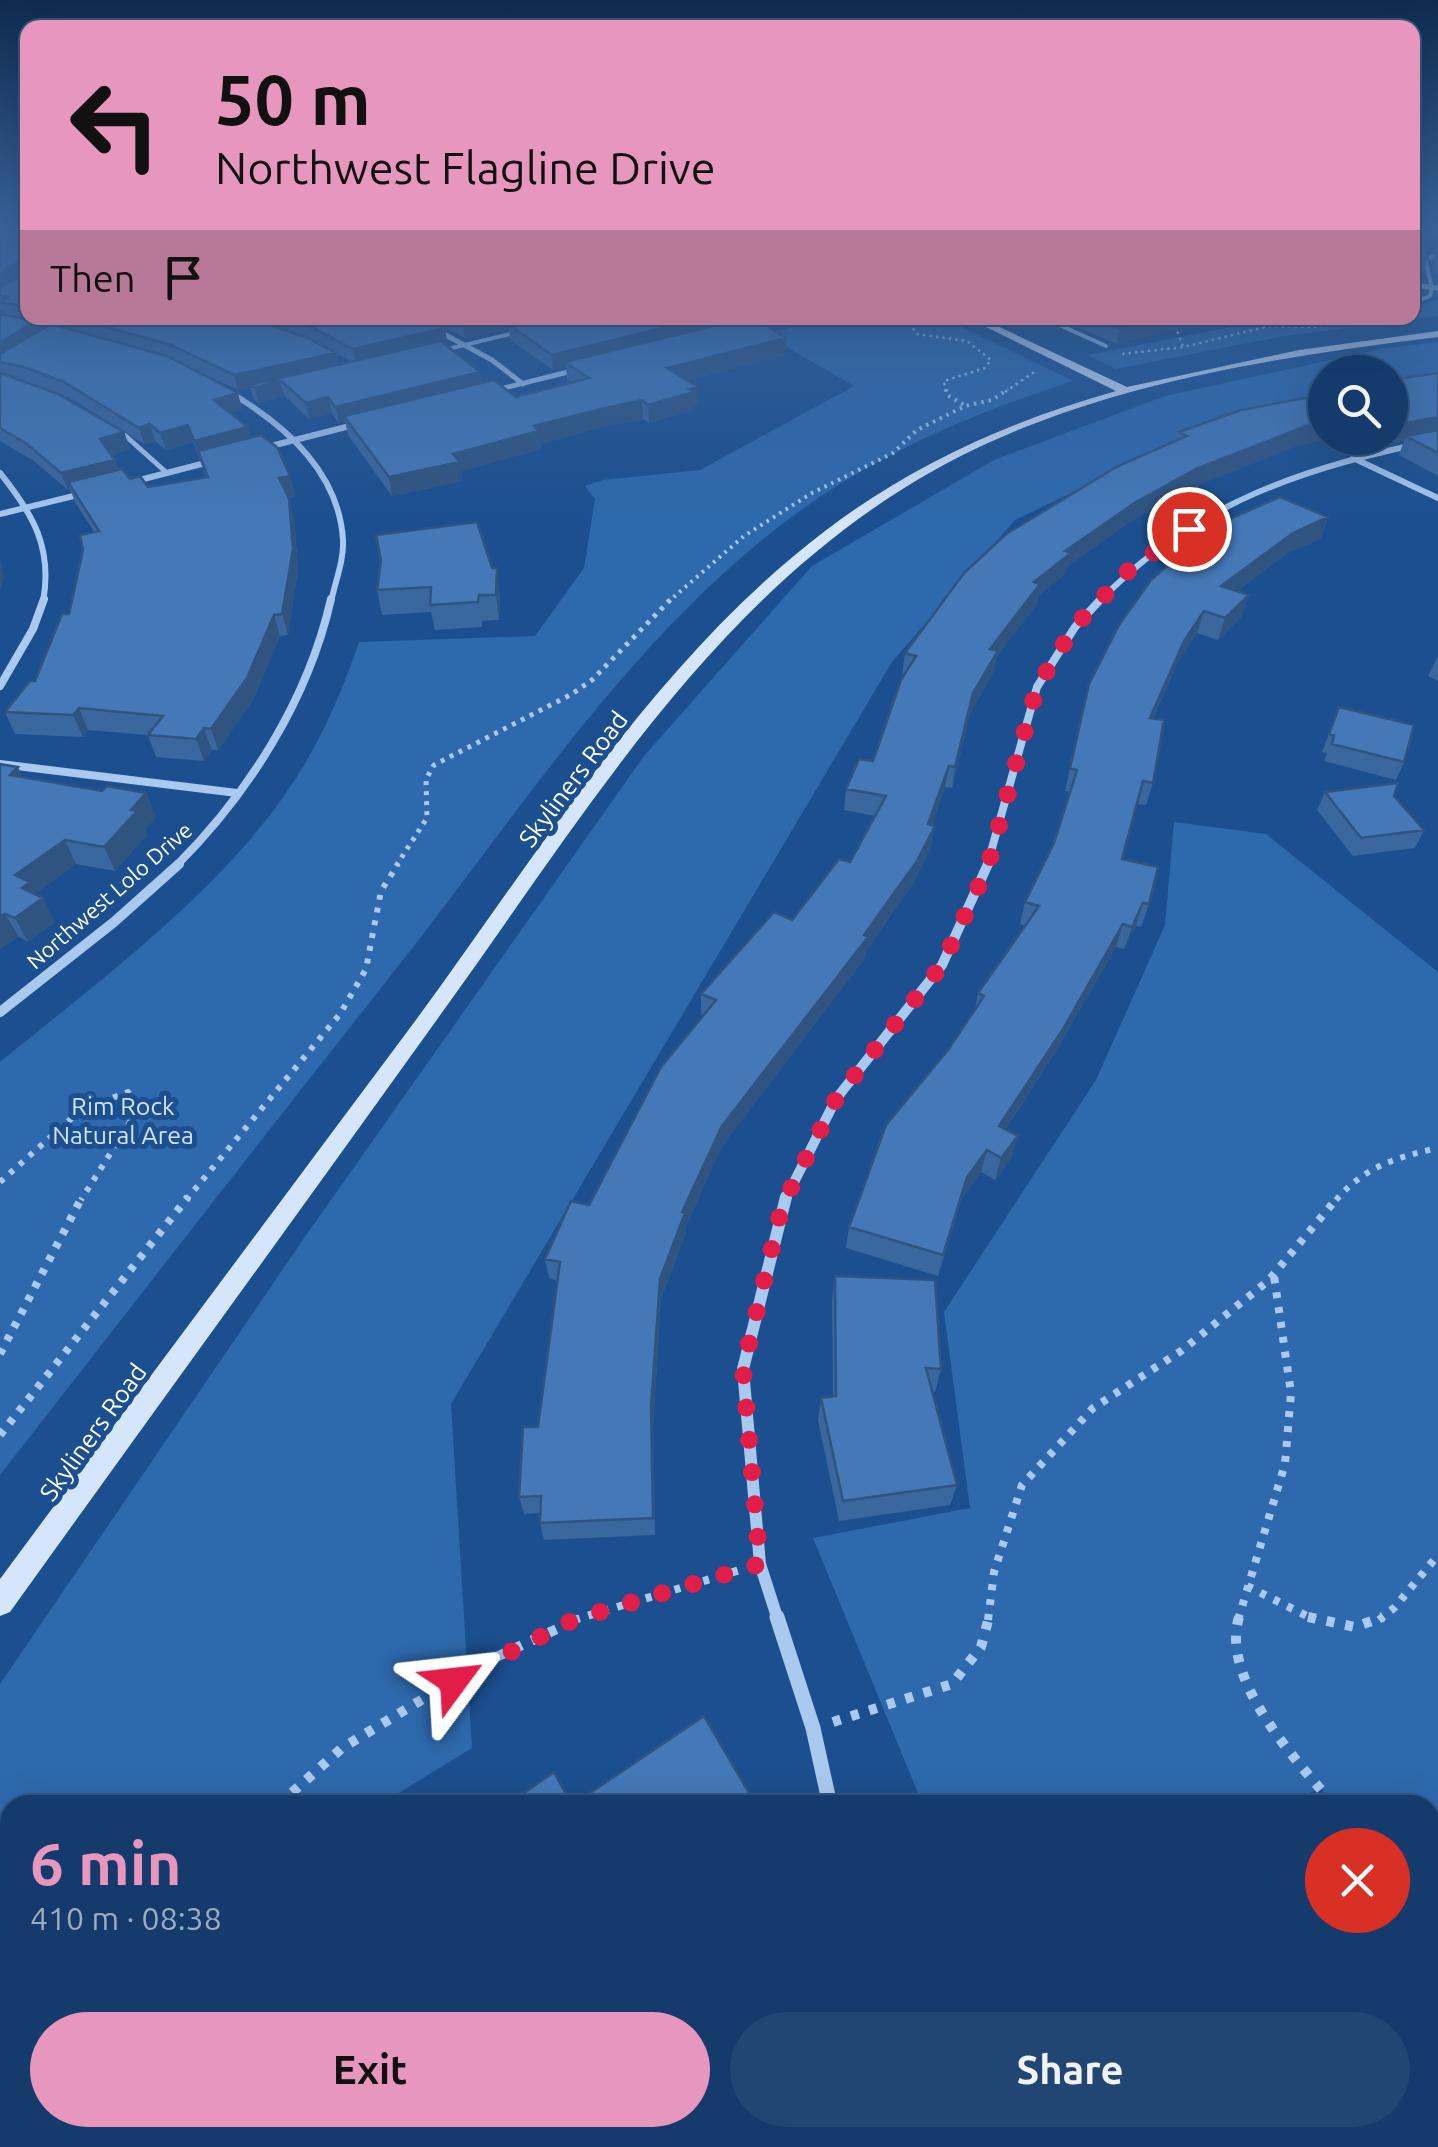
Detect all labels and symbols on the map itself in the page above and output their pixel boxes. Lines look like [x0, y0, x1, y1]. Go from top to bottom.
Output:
pin [1147, 487, 1232, 572]
street label: Skyliners Road [513, 706, 633, 852]
street label: Northwest Lolo Drive [21, 817, 197, 973]
park label: Rim Rock Natural Area [52, 1092, 194, 1149]
street label: Skyliners Road [34, 1358, 152, 1506]
position arrow [402, 1629, 506, 1733]

